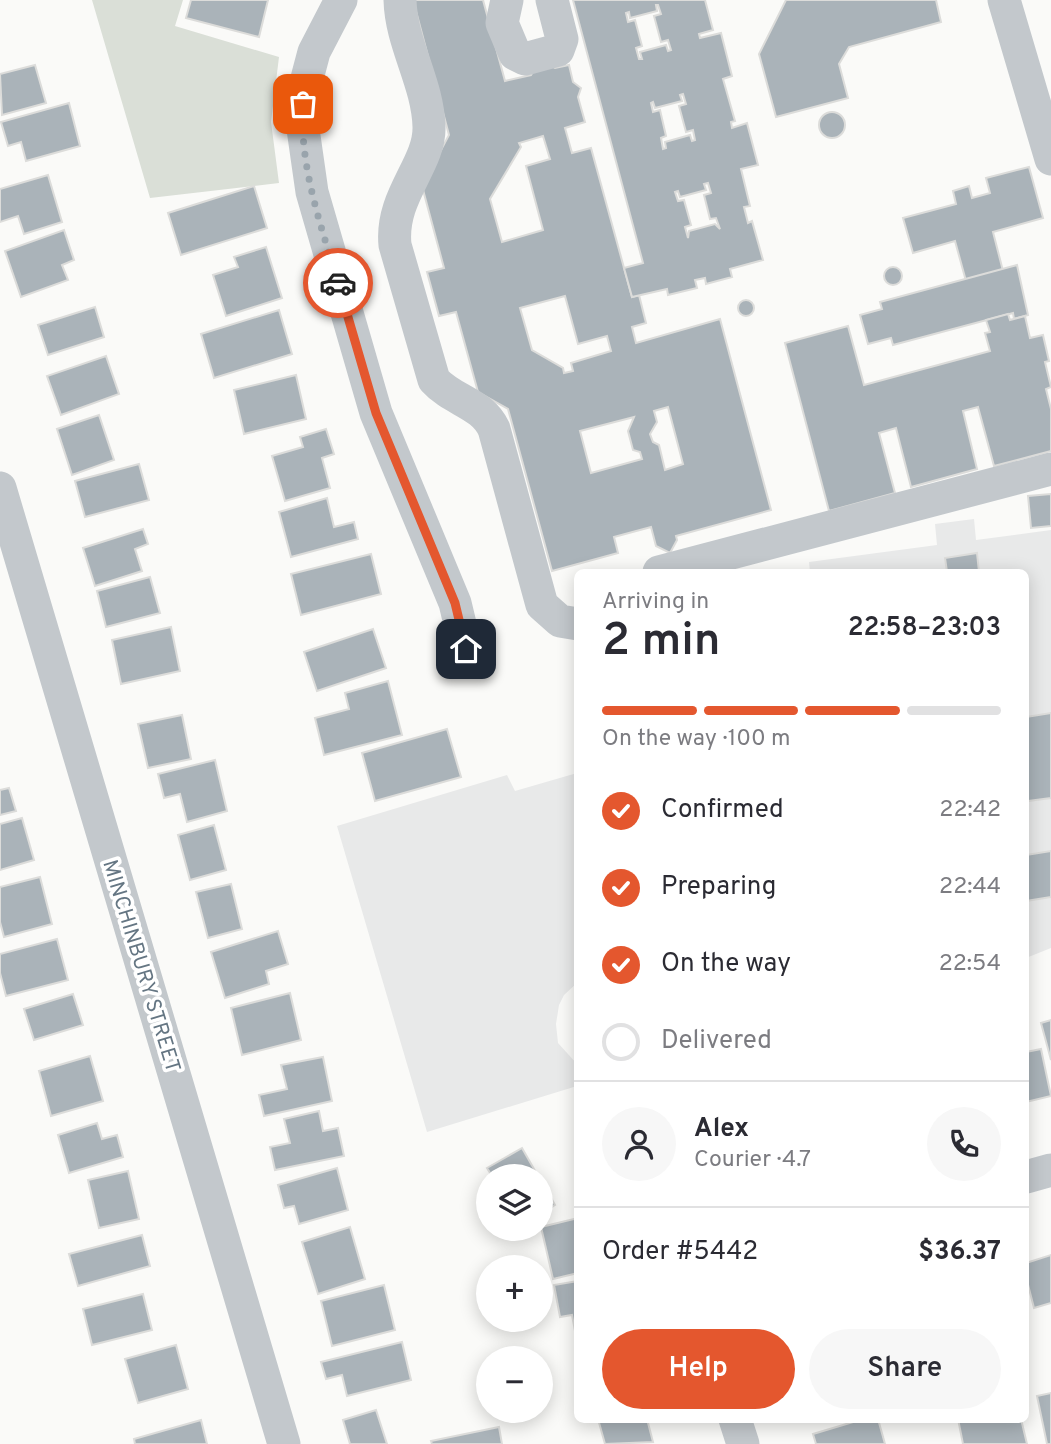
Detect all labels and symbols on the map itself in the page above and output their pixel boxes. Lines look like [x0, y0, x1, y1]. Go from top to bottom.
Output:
pin [273, 74, 333, 134]
courier [303, 248, 373, 318]
pin [436, 619, 496, 679]
street label: MINCHINBURY STREET [95, 857, 186, 1076]

